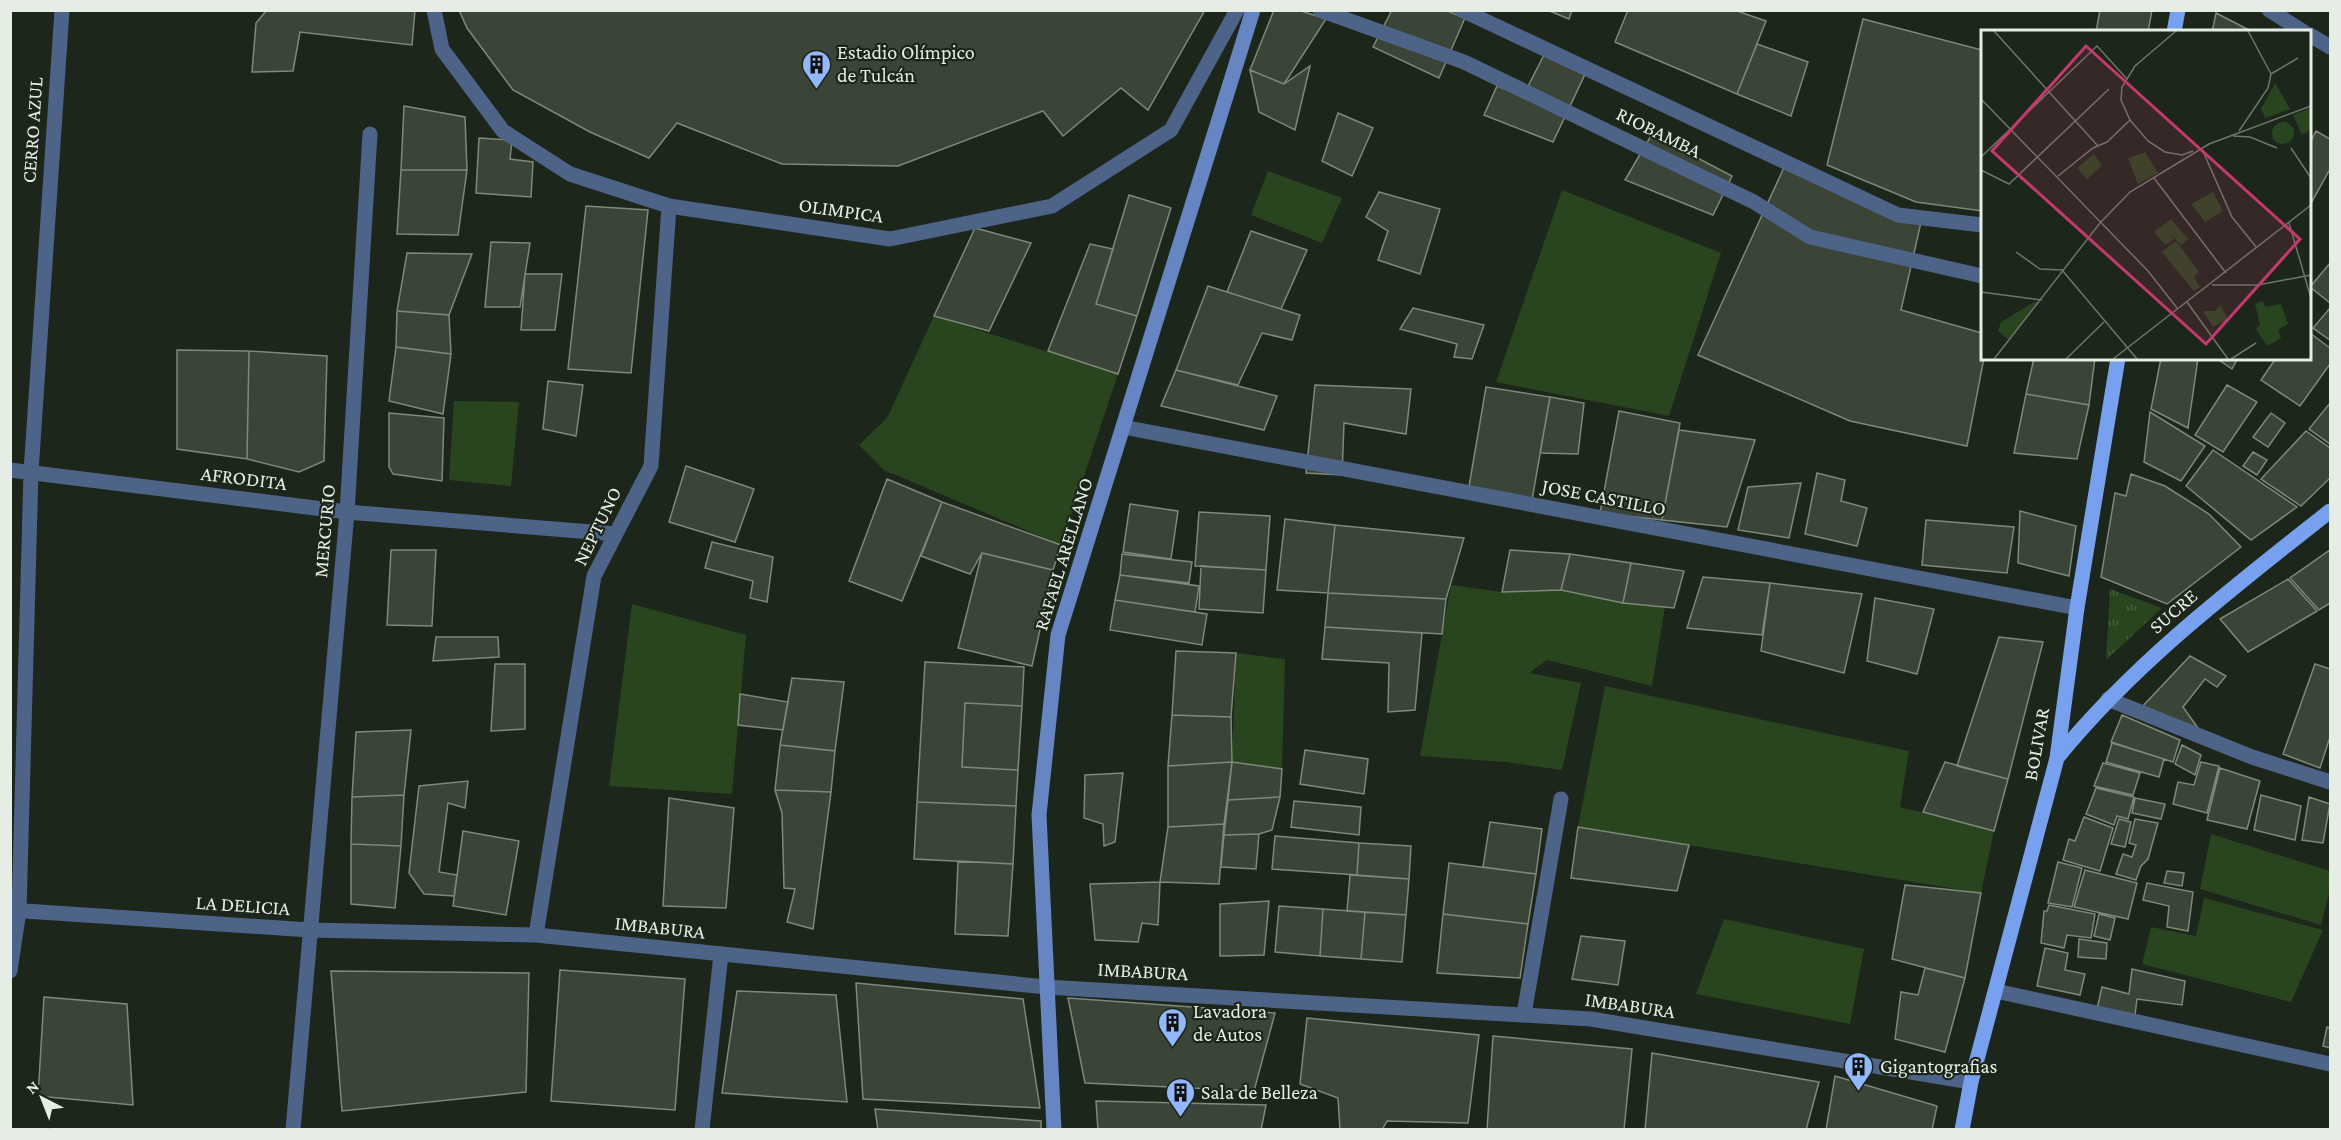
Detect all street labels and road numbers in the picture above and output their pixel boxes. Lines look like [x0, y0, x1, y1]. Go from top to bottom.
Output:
street label: CERRO AZUL [17, 76, 47, 184]
street label: RIOBAMBA [1613, 102, 1706, 162]
street label: OLIMPICA [797, 193, 885, 227]
street label: AFRODITA [200, 462, 289, 494]
street label: JOSE CASTILLO [1538, 474, 1668, 521]
street label: RAFAEL ARELLANO [1029, 475, 1097, 633]
street label: MERCURIO [309, 483, 339, 579]
street label: NEPTUNO [569, 483, 625, 569]
street label: SUCRE [2145, 584, 2201, 638]
street label: BOLIVAR [2019, 705, 2053, 782]
street label: LA DELICIA [195, 891, 292, 919]
street label: IMBABURA [614, 911, 707, 943]
street label: IMBABURA [1097, 958, 1189, 984]
street label: IMBABURA [1584, 988, 1677, 1022]

